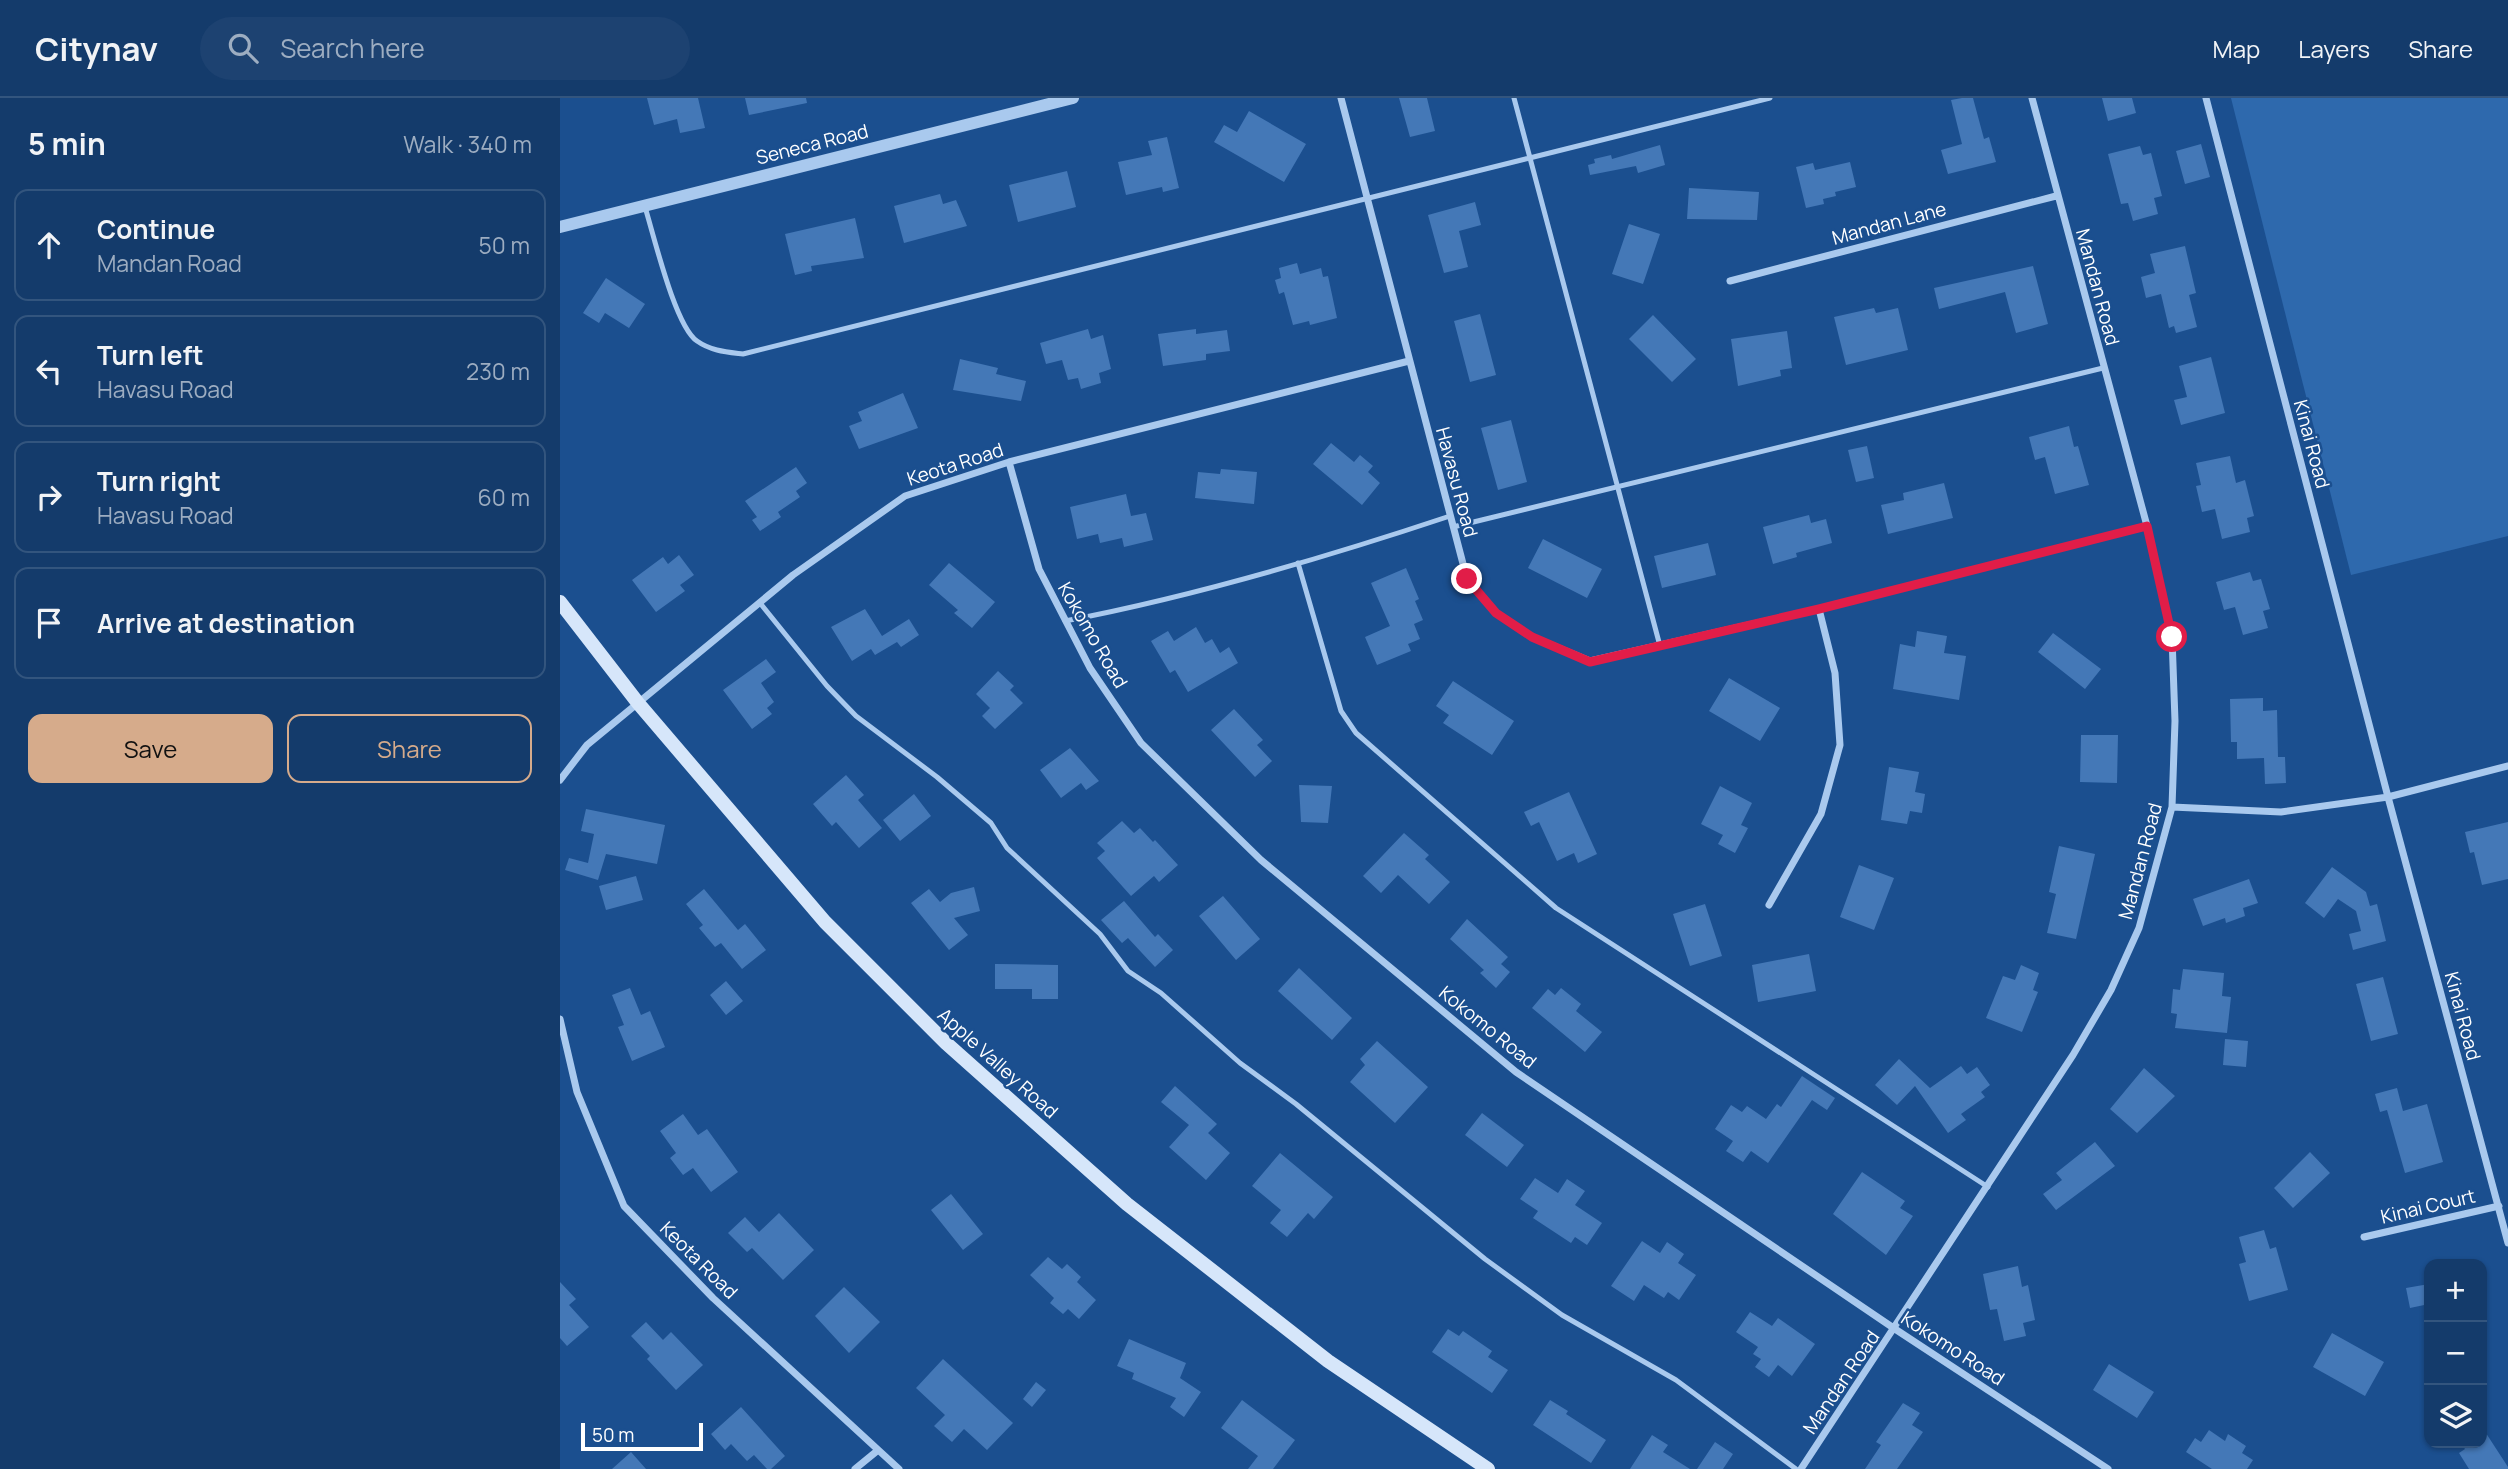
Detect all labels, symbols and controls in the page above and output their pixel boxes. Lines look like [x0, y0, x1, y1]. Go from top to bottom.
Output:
search box [200, 17, 690, 80]
text: Citynav [35, 26, 158, 71]
icon: search [224, 29, 262, 67]
text: Search here [280, 30, 425, 66]
text: Map [2213, 32, 2260, 65]
text: Layers [2298, 32, 2370, 65]
text: Share [2408, 32, 2473, 65]
street label: Seneca Road [753, 118, 871, 170]
text: 5 min [28, 123, 106, 164]
text: Walk · 340 m [403, 128, 532, 160]
street label: Mandan Lane [1829, 195, 1949, 251]
text: Continue [97, 211, 215, 247]
icon: ahead [30, 226, 68, 264]
street label: Mandan Road [2070, 226, 2126, 348]
text: 50 m [479, 229, 530, 261]
text: Mandan Road [97, 247, 242, 279]
text: Turn left [97, 337, 204, 373]
icon: left [30, 352, 68, 390]
text: 230 m [466, 355, 530, 387]
text: Havasu Road [97, 373, 234, 405]
street label: Kinai Road [2288, 397, 2336, 491]
street label: Havasu Road [1430, 424, 1484, 540]
street label: Keota Road [903, 436, 1007, 492]
text: Turn right [97, 463, 221, 499]
icon: right [30, 478, 68, 516]
text: 60 m [478, 481, 530, 513]
text: Havasu Road [97, 499, 234, 531]
route end [1451, 563, 1482, 594]
street label: Kokomo Road [1052, 577, 1134, 693]
icon: arrive [30, 604, 68, 642]
text: Arrive at destination [97, 605, 355, 641]
route start [2156, 621, 2187, 652]
button: Save [28, 714, 273, 783]
button: Share [287, 714, 532, 783]
street label: Mandan Road [2112, 800, 2168, 922]
street label: Kinai Road [2439, 969, 2487, 1063]
street label: Kokomo Road [1434, 980, 1542, 1074]
street label: Apple Valley Road [932, 1002, 1064, 1124]
street label: Kinai Court [2378, 1182, 2478, 1230]
street label: Keota Road [655, 1216, 743, 1304]
map controls [2424, 1259, 2487, 1448]
button: + [2424, 1259, 2487, 1322]
street label: Kokomo Road [1896, 1305, 2010, 1391]
button: − [2424, 1322, 2487, 1385]
street label: Mandan Road [1797, 1325, 1885, 1439]
button: layers [2424, 1385, 2487, 1448]
scale bar [581, 1420, 704, 1452]
text: 50 m [592, 1422, 634, 1448]

